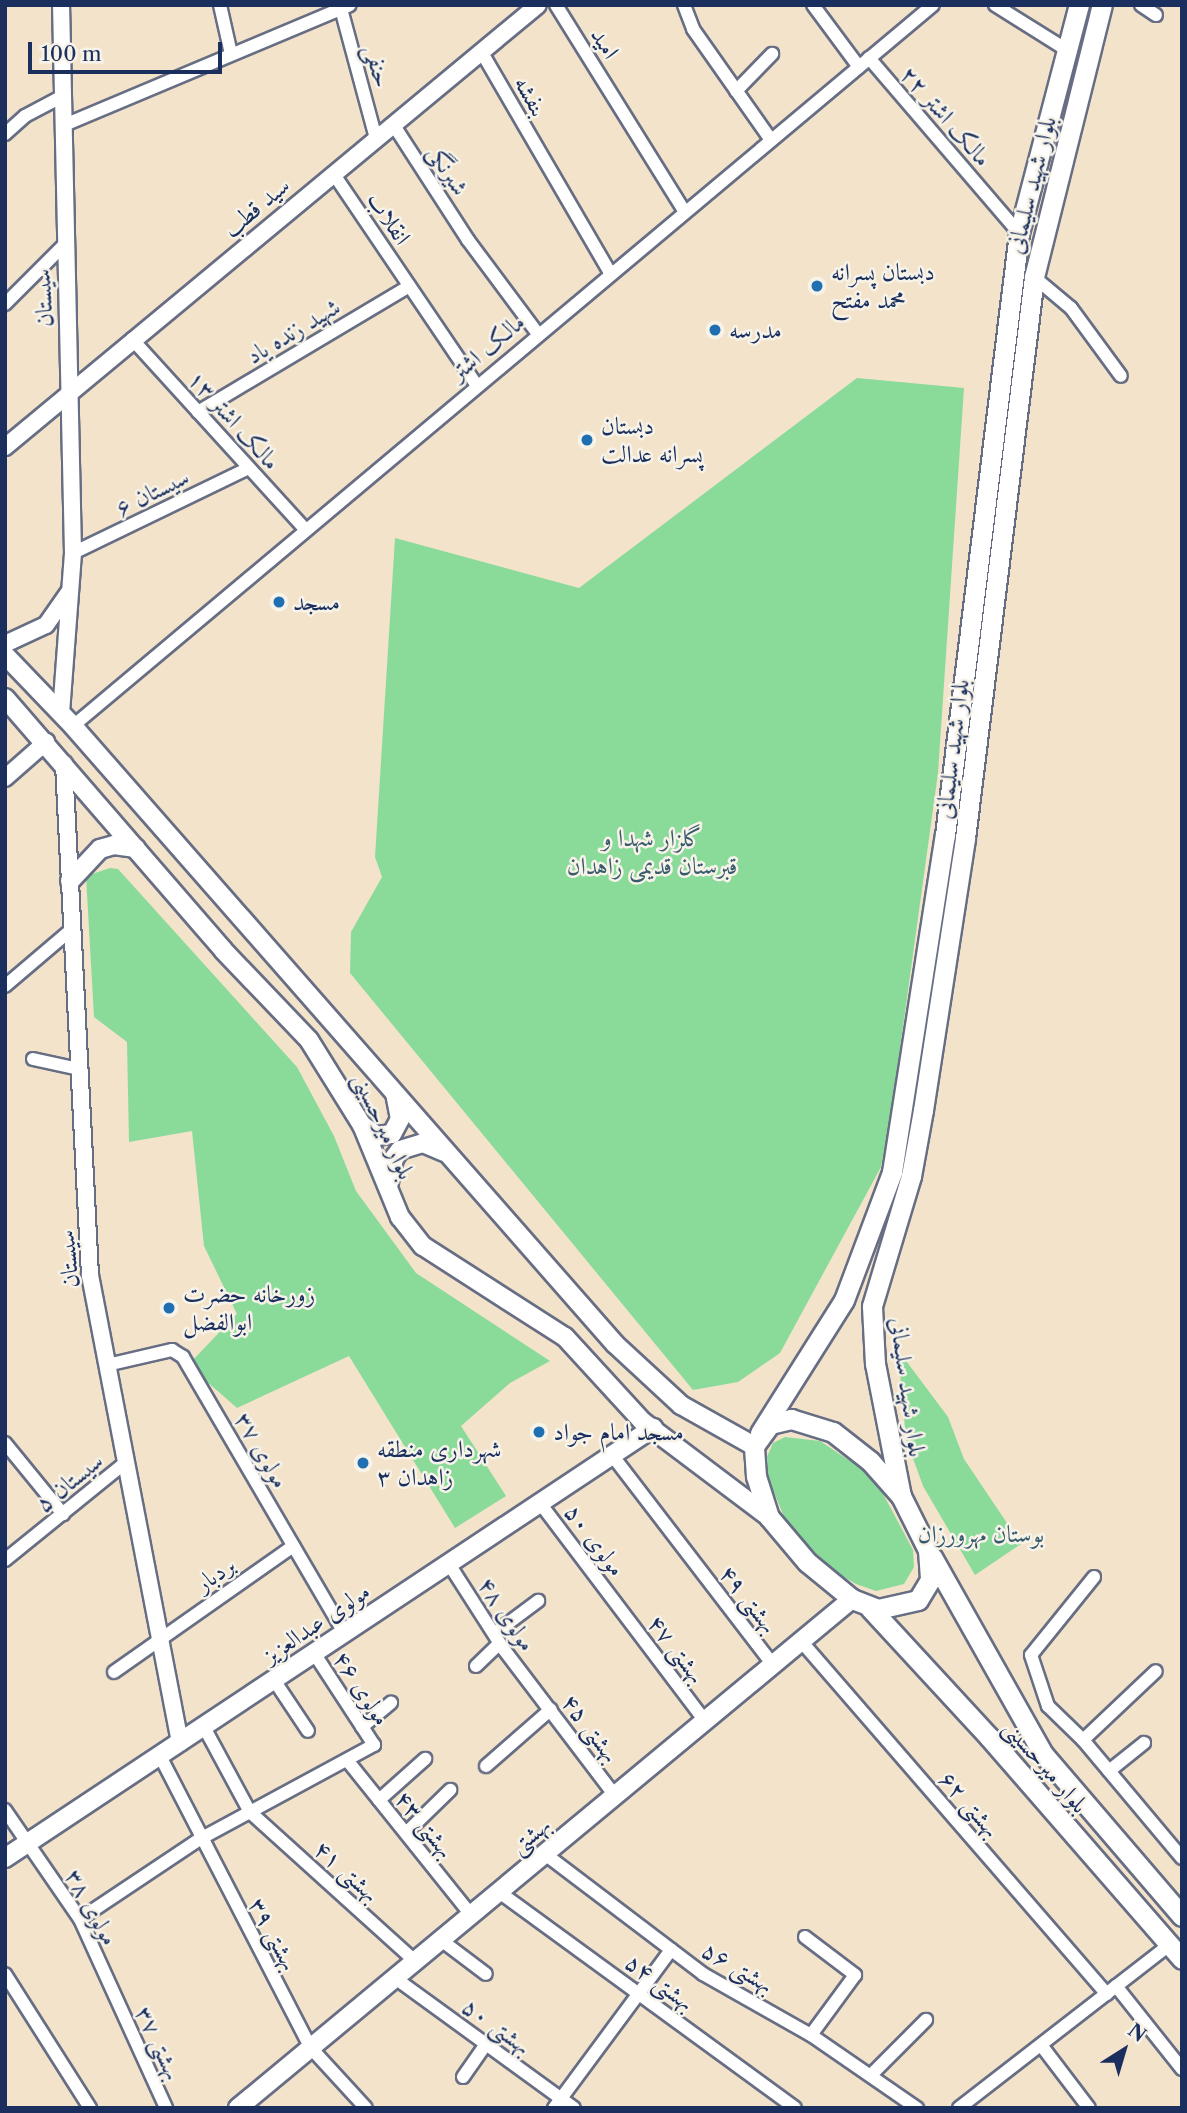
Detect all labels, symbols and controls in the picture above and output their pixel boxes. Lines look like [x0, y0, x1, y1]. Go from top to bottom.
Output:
street label: امید [584, 22, 626, 64]
scale bar [32, 28, 226, 72]
text: 100 m [41, 41, 102, 66]
street label: حنفی [358, 41, 398, 91]
street label: مالک اشتر ۲۲ [895, 60, 997, 172]
street label: بنفشه [508, 71, 554, 121]
street label: بلوار شهید سلیمانی [1000, 113, 1062, 257]
street label: شیرنگی [421, 139, 475, 201]
street label: سید قطب [217, 171, 295, 243]
street label: انقلاب [361, 186, 417, 250]
place label: دبستان پسرانه محمد مفتح [831, 258, 935, 314]
street label: سیستان [27, 268, 59, 328]
marker: دبستان پسرانه محمد مفتح [809, 278, 825, 294]
street label: شهید زنده یاد [241, 292, 345, 370]
street label: مالک اشتر [444, 307, 530, 387]
place label: مدرسه [729, 316, 782, 344]
marker: مدرسه [707, 322, 723, 338]
street label: مالک اشتر ۱۳ [182, 364, 286, 476]
place label: دبستان پسرانه عدالت [601, 412, 703, 468]
marker: دبستان پسرانه عدالت [579, 432, 595, 448]
street label: سیستان ۶ [110, 462, 194, 522]
place label: مسجد [293, 588, 340, 616]
marker: مسجد [271, 594, 287, 610]
street label: بلوار شهید سلیمانی [929, 677, 975, 821]
park label: گلزار شهدا و قبرستان قدیمی زاهدان [567, 824, 737, 880]
street label: بلوار میرحسینی [347, 1068, 421, 1184]
street label: سیستان [51, 1229, 85, 1289]
place label: زورخانه حضرت ابوالفضل [183, 1280, 315, 1336]
marker: زورخانه حضرت ابوالفضل [161, 1300, 177, 1316]
street label: بلوار شهید سلیمانی [884, 1315, 932, 1459]
street label: مولوی ۳۷ [229, 1407, 295, 1493]
place label: مسجد امام جواد [553, 1418, 684, 1446]
marker: مسجد امام جواد [531, 1424, 547, 1440]
place label: شهرداری منطقه ۳ زاهدان [377, 1435, 501, 1491]
street label: سیستان ۵ [29, 1446, 109, 1518]
marker: شهرداری منطقه ۳ زاهدان [355, 1455, 371, 1471]
street label: مولوی ۵۰ [559, 1498, 631, 1582]
park label: بوستان مهرورزان [918, 1520, 1044, 1548]
street label: بردبار [190, 1550, 240, 1598]
street label: بهشتی ۴۹ [714, 1559, 784, 1639]
street label: مولوی ۴۸ [472, 1572, 542, 1656]
street label: مولوی عبدالعزیز [257, 1577, 375, 1669]
street label: بهشتی ۴۷ [642, 1609, 712, 1689]
street label: مولوی ۴۶ [327, 1645, 397, 1731]
street label: بهشتی ۴۵ [556, 1688, 626, 1768]
street label: بلوار میرحسینی [998, 1713, 1094, 1819]
street label: بهشتی ۶۲ [933, 1765, 1007, 1843]
street label: بهشتی ۴۳ [389, 1785, 461, 1863]
street label: بهشتی [504, 1810, 556, 1860]
street label: بهشتی ۴۱ [308, 1834, 386, 1908]
street label: مولوی ۳۸ [59, 1864, 125, 1950]
street label: بهشتی ۳۹ [243, 1893, 305, 1975]
street label: بهشتی ۵۶ [697, 1935, 779, 1999]
street label: بهشتی ۵۴ [620, 1947, 700, 2017]
street label: بهشتی ۵۰ [457, 1991, 537, 2061]
street label: بهشتی ۳۷ [129, 2001, 189, 2085]
north arrow [1089, 2015, 1159, 2085]
text: N [1123, 2019, 1150, 2047]

